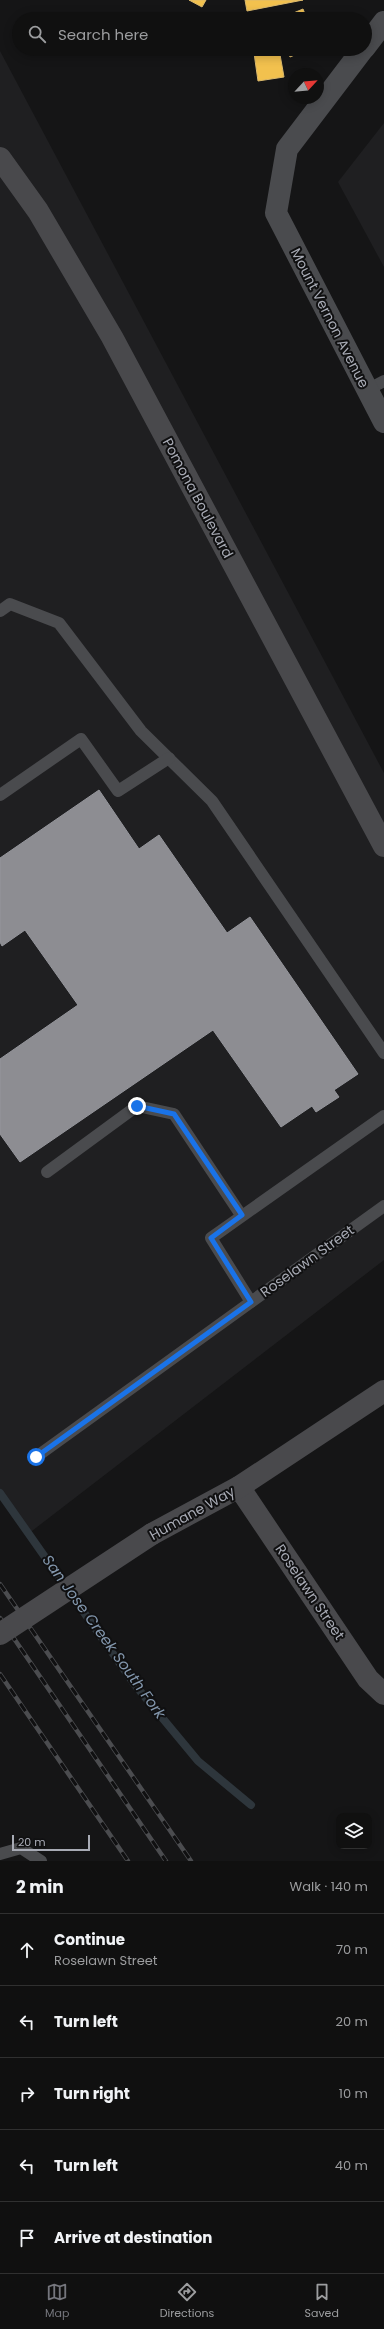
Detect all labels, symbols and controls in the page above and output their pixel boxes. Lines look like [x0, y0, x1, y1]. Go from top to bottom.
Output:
search box [12, 12, 372, 56]
icon: search [26, 23, 48, 45]
text: Search here [58, 24, 148, 45]
north arrow [288, 68, 324, 104]
street label: Mount Vernon Avenue [286, 245, 374, 392]
street label: Pomona Boulevard [158, 434, 238, 562]
route end [128, 1097, 146, 1115]
street label: Roselawn Street [256, 1220, 358, 1302]
route start [27, 1448, 45, 1466]
street label: Humane Way [146, 1481, 238, 1545]
street label: Roselawn Street [271, 1540, 349, 1644]
water label: San Jose Creek South Fork [38, 1550, 172, 1724]
map controls [336, 1813, 372, 1849]
button: layers [336, 1813, 372, 1849]
scale bar [12, 1833, 90, 1852]
text: 20 m [18, 1834, 46, 1850]
text: 2 min [16, 1875, 64, 1899]
text: Walk · 140 m [290, 1877, 368, 1896]
text: Continue [54, 1929, 125, 1950]
icon: ahead [16, 1939, 38, 1961]
text: 70 m [336, 1940, 368, 1959]
text: Roselawn Street [54, 1951, 158, 1970]
icon: left [16, 2011, 38, 2033]
text: Turn left [54, 2011, 118, 2032]
text: 20 m [335, 2012, 368, 2031]
icon: right [16, 2083, 38, 2105]
text: Turn right [54, 2083, 130, 2104]
text: 10 m [339, 2084, 368, 2103]
icon: left [16, 2155, 38, 2177]
text: Turn left [54, 2155, 118, 2176]
text: 40 m [335, 2156, 368, 2175]
icon: arrive [16, 2227, 38, 2249]
text: Arrive at destination [54, 2227, 212, 2248]
tab: Map [45, 2281, 69, 2322]
tab: Directions [160, 2281, 214, 2322]
tab: Saved [305, 2281, 339, 2322]

